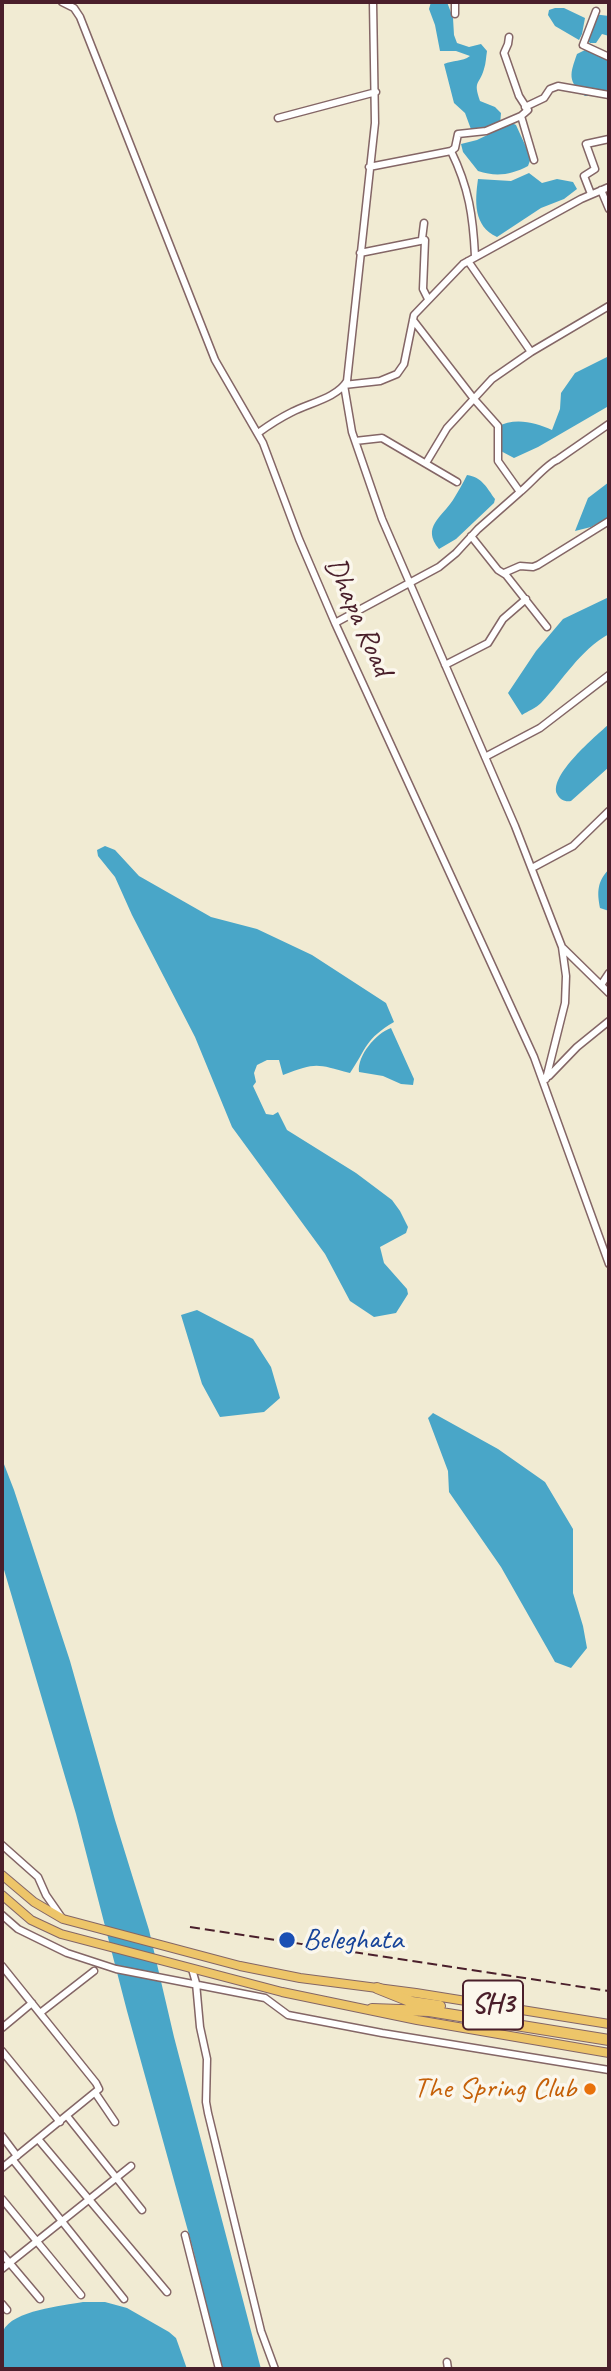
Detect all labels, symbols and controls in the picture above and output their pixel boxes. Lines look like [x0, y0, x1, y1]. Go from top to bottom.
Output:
street label: Dhapa Road [316, 552, 400, 682]
place label: Beleghata [303, 1922, 403, 1958]
marker: Beleghata [277, 1930, 297, 1950]
road number: SH3 [463, 1980, 523, 2030]
place label: The Spring Club [413, 2071, 576, 2107]
marker: The Spring Club [582, 2081, 598, 2097]

